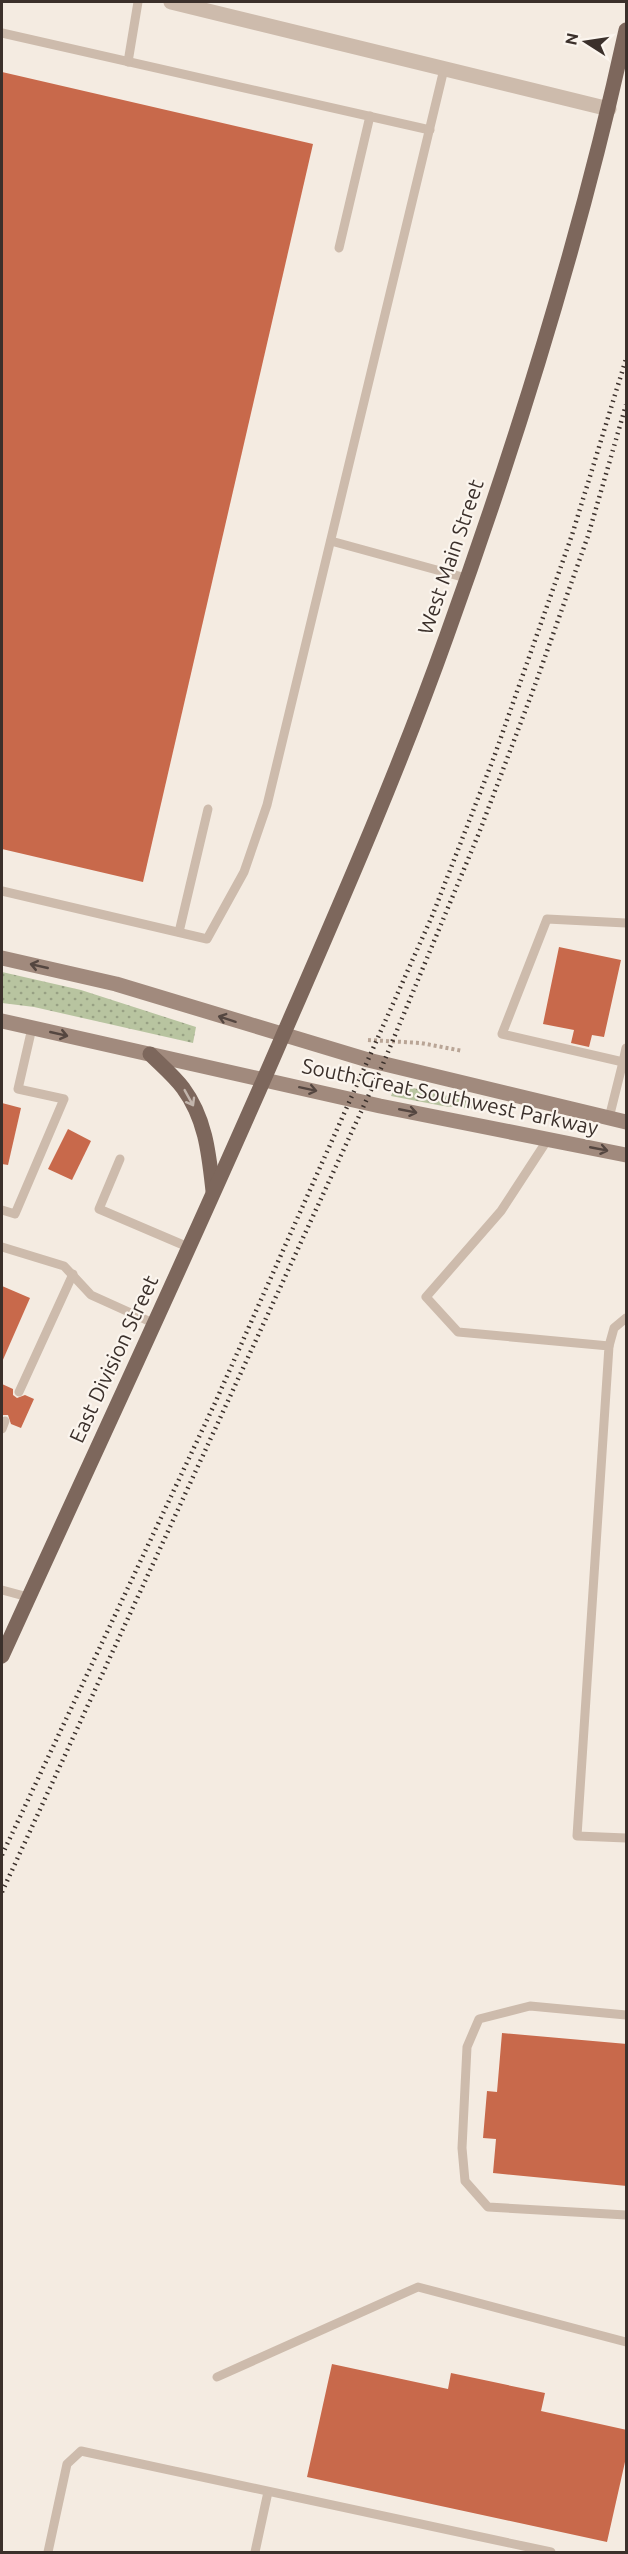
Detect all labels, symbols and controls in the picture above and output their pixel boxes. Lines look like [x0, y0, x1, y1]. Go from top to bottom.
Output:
north arrow [556, 12, 616, 72]
text: N [561, 31, 581, 47]
street label: West Main Street [412, 476, 488, 637]
one-way arrow [30, 960, 49, 972]
one-way arrow [218, 1013, 237, 1024]
one-way arrow [49, 1028, 68, 1040]
street label: South Great Southwest Parkway [300, 1053, 600, 1139]
one-way arrow [298, 1084, 317, 1096]
one-way arrow [183, 1089, 195, 1106]
one-way arrow [398, 1106, 417, 1117]
one-way arrow [590, 1144, 609, 1156]
street label: East Division Street [64, 1271, 162, 1446]

